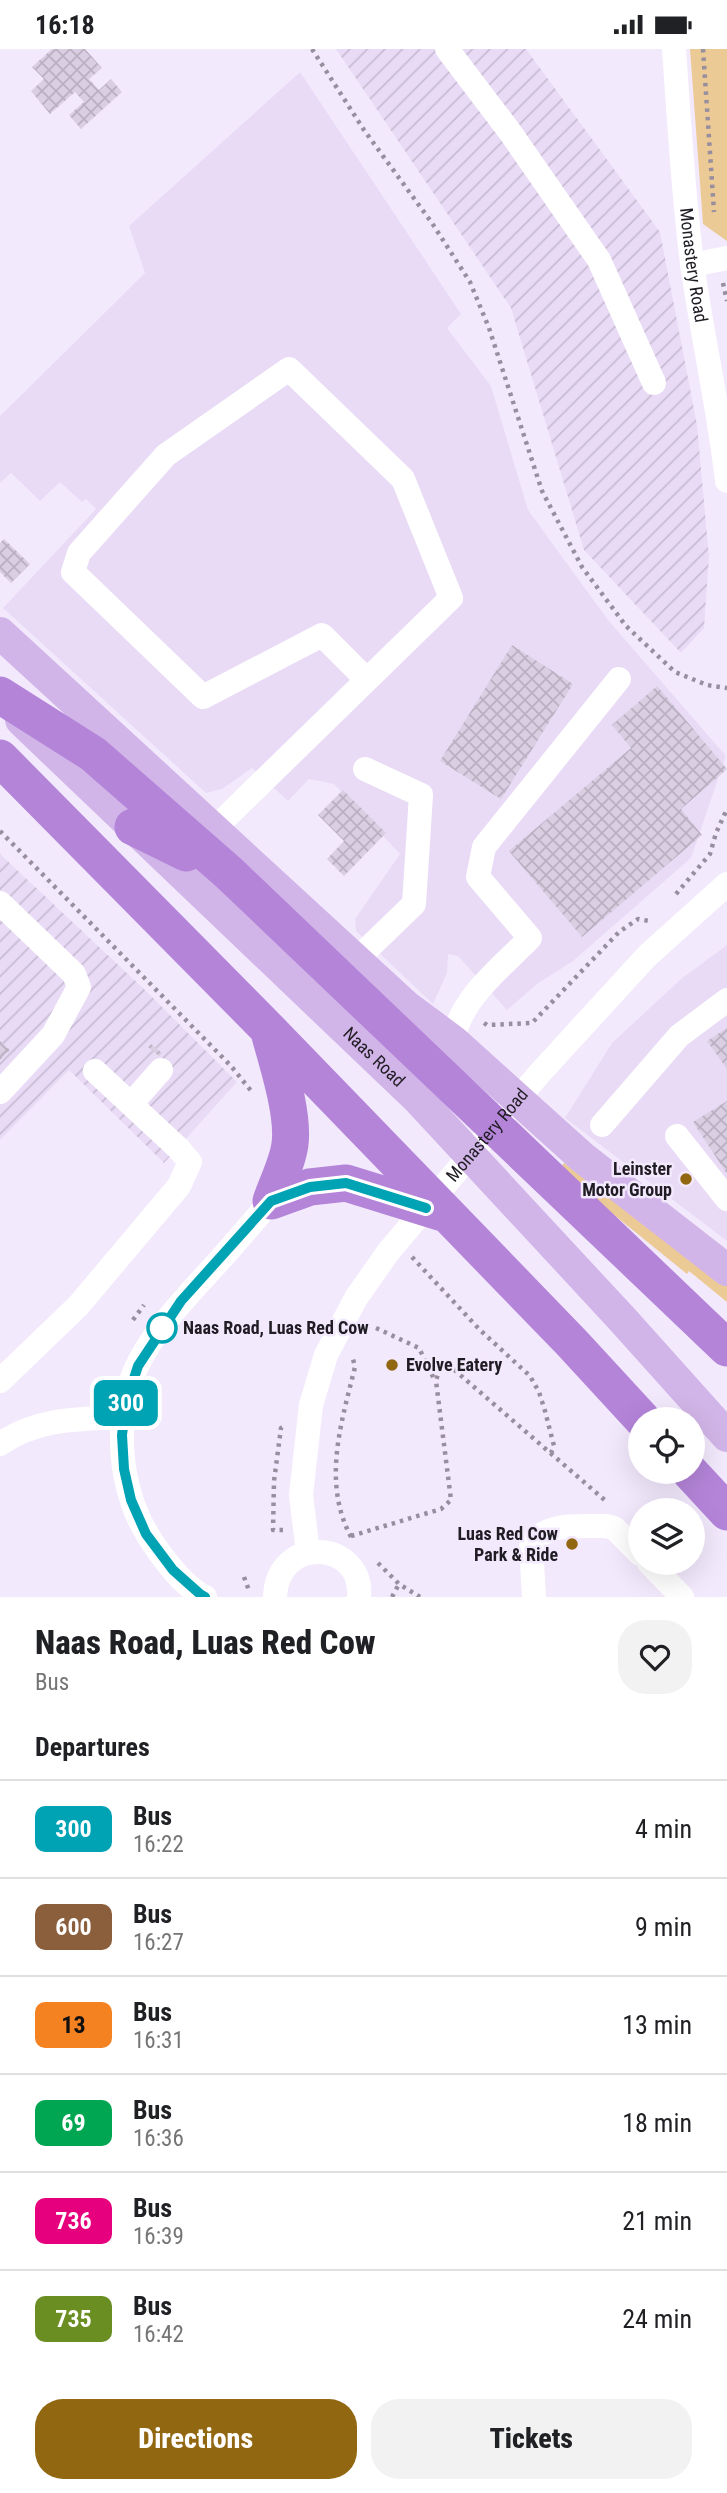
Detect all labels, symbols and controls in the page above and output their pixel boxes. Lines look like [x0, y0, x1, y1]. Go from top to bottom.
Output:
text: 16:18 [35, 10, 95, 40]
street label: Monastery Road [676, 207, 712, 324]
street label: Naas Road [339, 1022, 409, 1091]
street label: Monastery Road [442, 1084, 532, 1186]
place label: Leinster Motor Group [582, 1158, 672, 1200]
marker: Leinster Motor Group [678, 1171, 694, 1187]
marker: Naas Road, Luas Red Cow [147, 1313, 177, 1343]
place label: Naas Road, Luas Red Cow [183, 1317, 369, 1338]
place label: Evolve Eatery [406, 1354, 502, 1375]
marker: Evolve Eatery [384, 1357, 400, 1373]
line badge: 300 [86, 1380, 166, 1426]
text: 300 [108, 1389, 144, 1417]
map controls [628, 1407, 705, 1575]
button: locate [628, 1407, 705, 1484]
button: layers [628, 1498, 705, 1575]
place label: Luas Red Cow Park & Ride [458, 1523, 559, 1565]
marker: Luas Red Cow Park & Ride [564, 1536, 580, 1552]
button: heart [618, 1620, 692, 1694]
text: Naas Road, Luas Red Cow [35, 1623, 376, 1662]
text: Bus [35, 1669, 69, 1696]
text: Departures [35, 1732, 150, 1762]
text: Bus [133, 1801, 172, 1831]
text: 4 min [635, 1814, 692, 1844]
text: 300 [55, 1815, 92, 1843]
text: 16:22 [133, 1831, 184, 1858]
text: Bus [133, 1899, 172, 1929]
text: 9 min [635, 1912, 692, 1942]
text: 600 [55, 1913, 92, 1941]
text: 16:27 [133, 1929, 184, 1956]
text: Bus [133, 1997, 172, 2027]
text: 13 min [622, 2010, 692, 2040]
text: 13 [61, 2011, 86, 2039]
text: 16:31 [133, 2027, 184, 2054]
text: Bus [133, 2095, 172, 2125]
text: 18 min [622, 2108, 692, 2138]
text: 69 [61, 2109, 86, 2137]
text: 16:36 [133, 2125, 184, 2152]
text: Bus [133, 2193, 172, 2223]
text: 21 min [622, 2206, 692, 2236]
text: 736 [55, 2207, 92, 2235]
text: 16:39 [133, 2223, 184, 2250]
text: Bus [133, 2291, 172, 2321]
text: 24 min [622, 2304, 692, 2334]
text: 735 [55, 2305, 92, 2333]
text: 16:42 [133, 2321, 184, 2348]
button: Directions [35, 2399, 357, 2479]
button: Tickets [371, 2399, 692, 2479]

